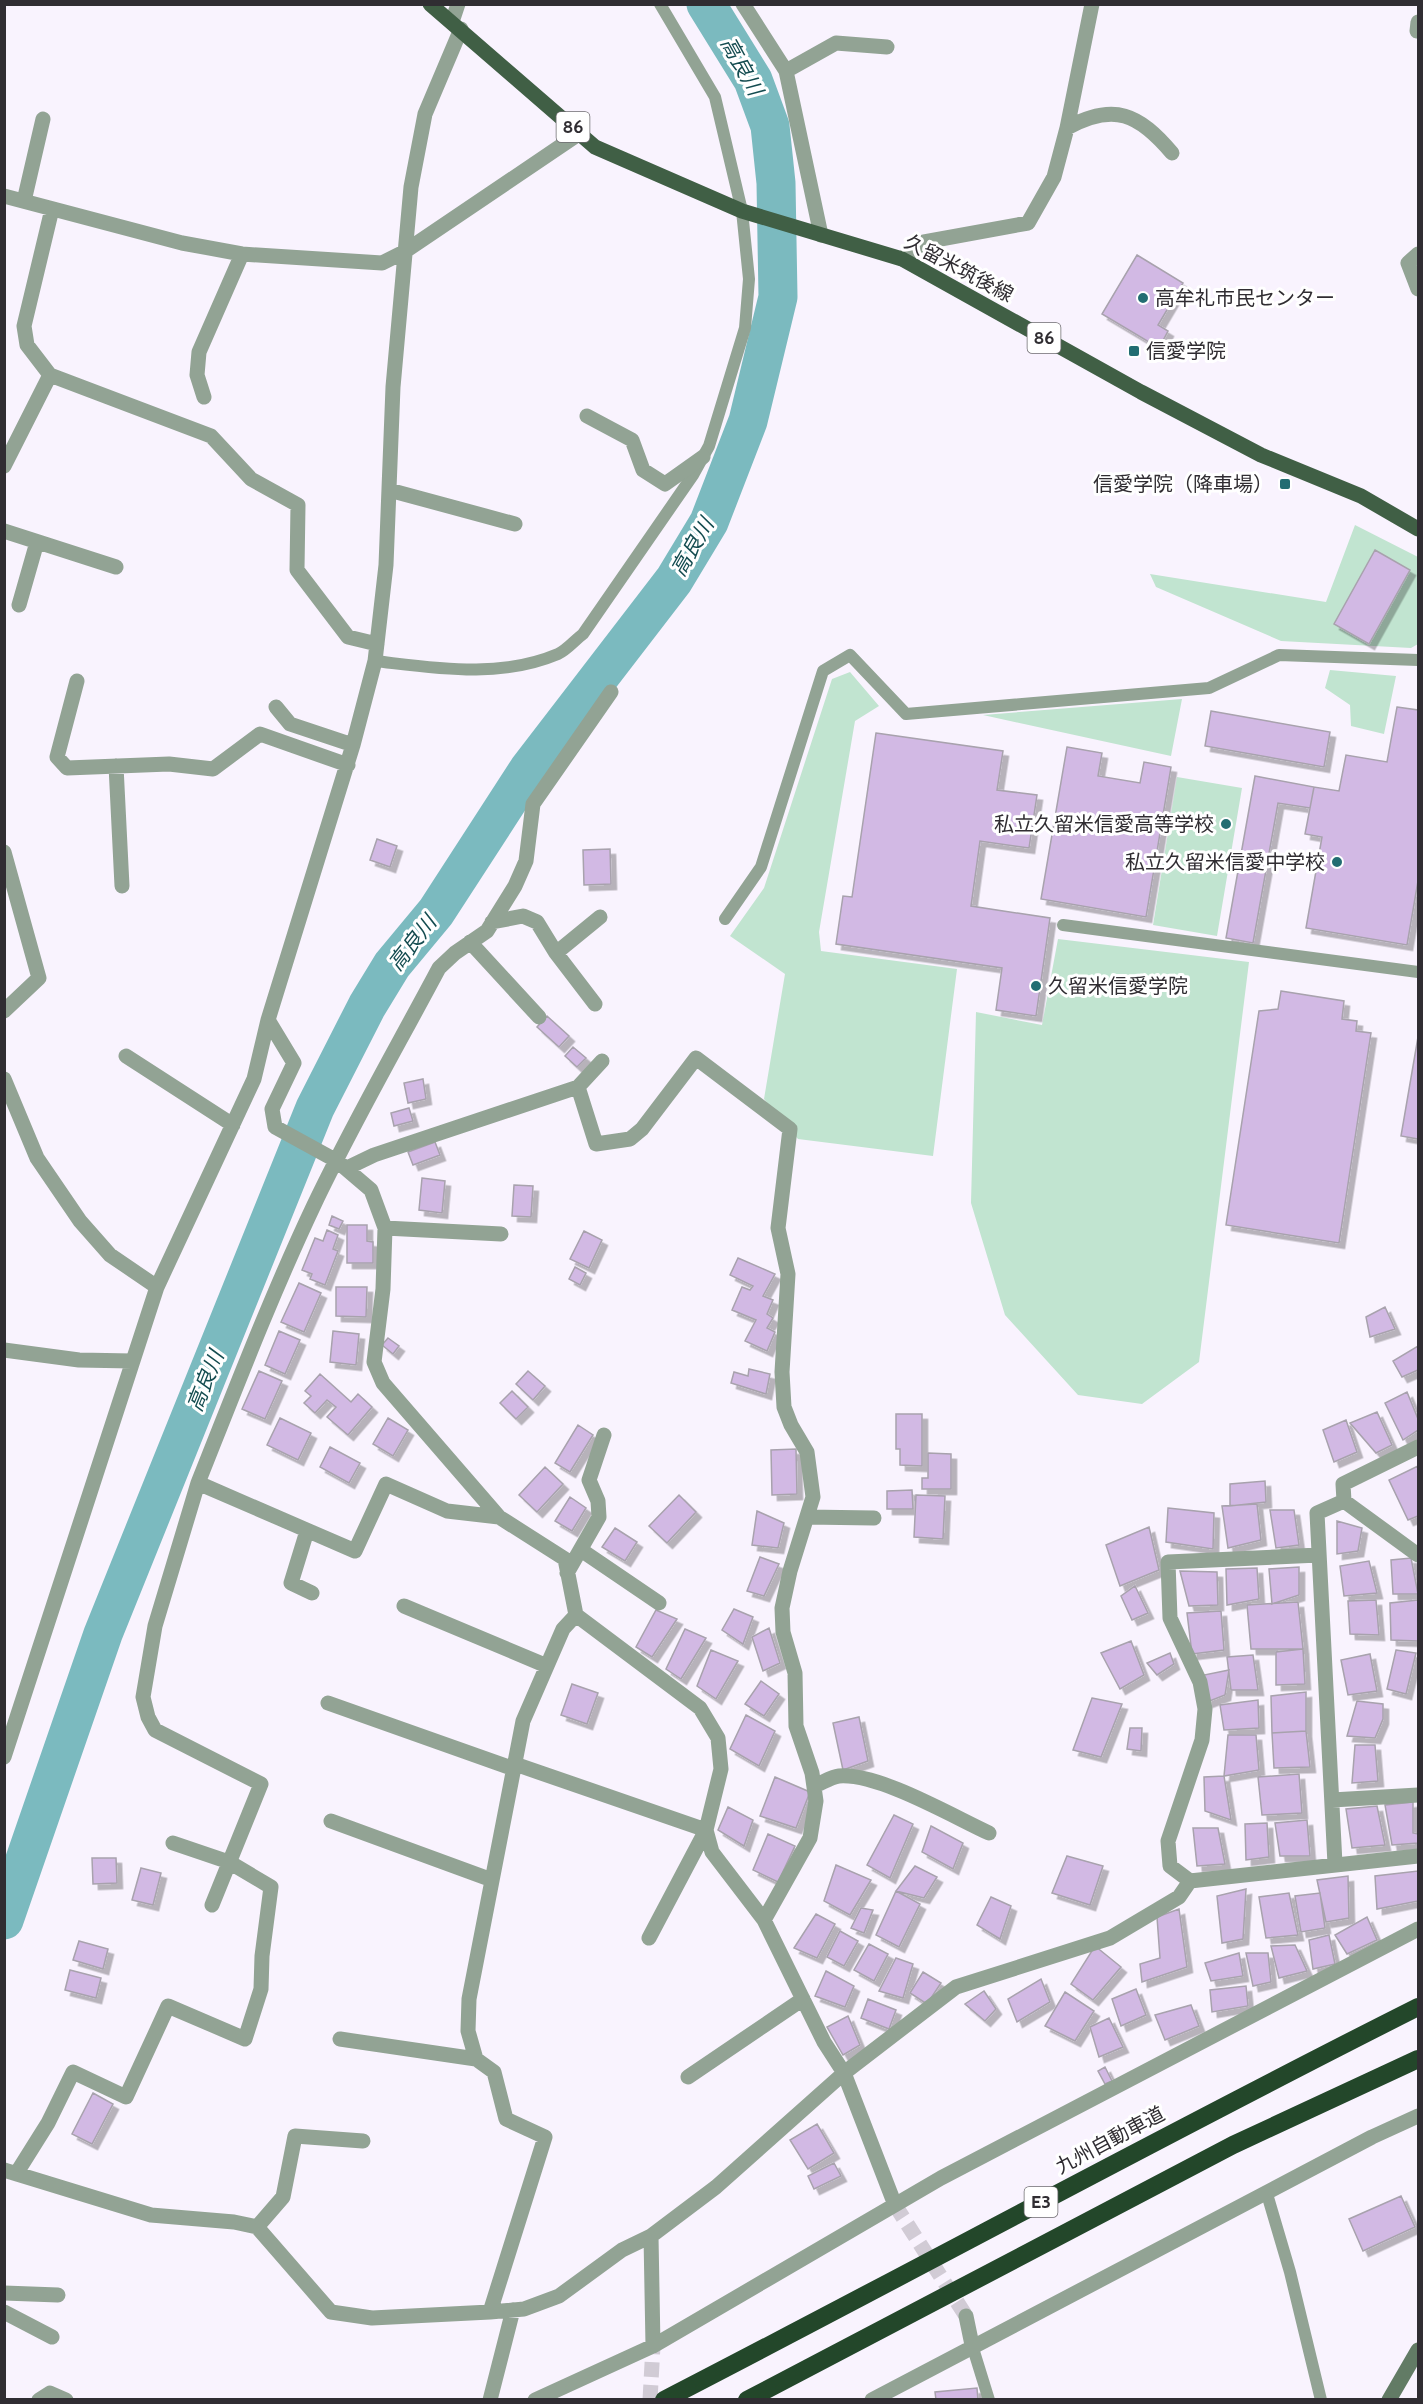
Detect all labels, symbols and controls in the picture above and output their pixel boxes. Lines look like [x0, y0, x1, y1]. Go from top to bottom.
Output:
water label: 高良川 [716, 32, 769, 101]
road number: 86 [556, 112, 590, 142]
street label: 久留米筑後線 [900, 229, 1018, 307]
place label: 高牟礼市民センター [1155, 286, 1335, 310]
marker: 高牟礼市民センター [1136, 291, 1150, 305]
road number: 86 [1028, 323, 1060, 353]
place label: 信愛学院 [1146, 339, 1226, 363]
marker: 信愛学院 [1127, 344, 1141, 358]
place label: 信愛学院（降車場） [1093, 472, 1273, 496]
marker: 信愛学院（降車場） [1278, 477, 1292, 491]
water label: 高良川 [665, 512, 720, 581]
place label: 私立久留米信愛高等学校 [994, 812, 1214, 836]
marker: 私立久留米信愛高等学校 [1219, 817, 1233, 831]
place label: 私立久留米信愛中学校 [1125, 850, 1325, 874]
marker: 私立久留米信愛中学校 [1330, 855, 1344, 869]
water label: 高良川 [383, 909, 442, 976]
place label: 久留米信愛学院 [1048, 974, 1188, 998]
marker: 久留米信愛学院 [1029, 979, 1043, 993]
water label: 高良川 [182, 1345, 229, 1415]
street label: 九州自動車道 [1051, 2101, 1169, 2179]
road number: E3 [1024, 2187, 1058, 2217]

